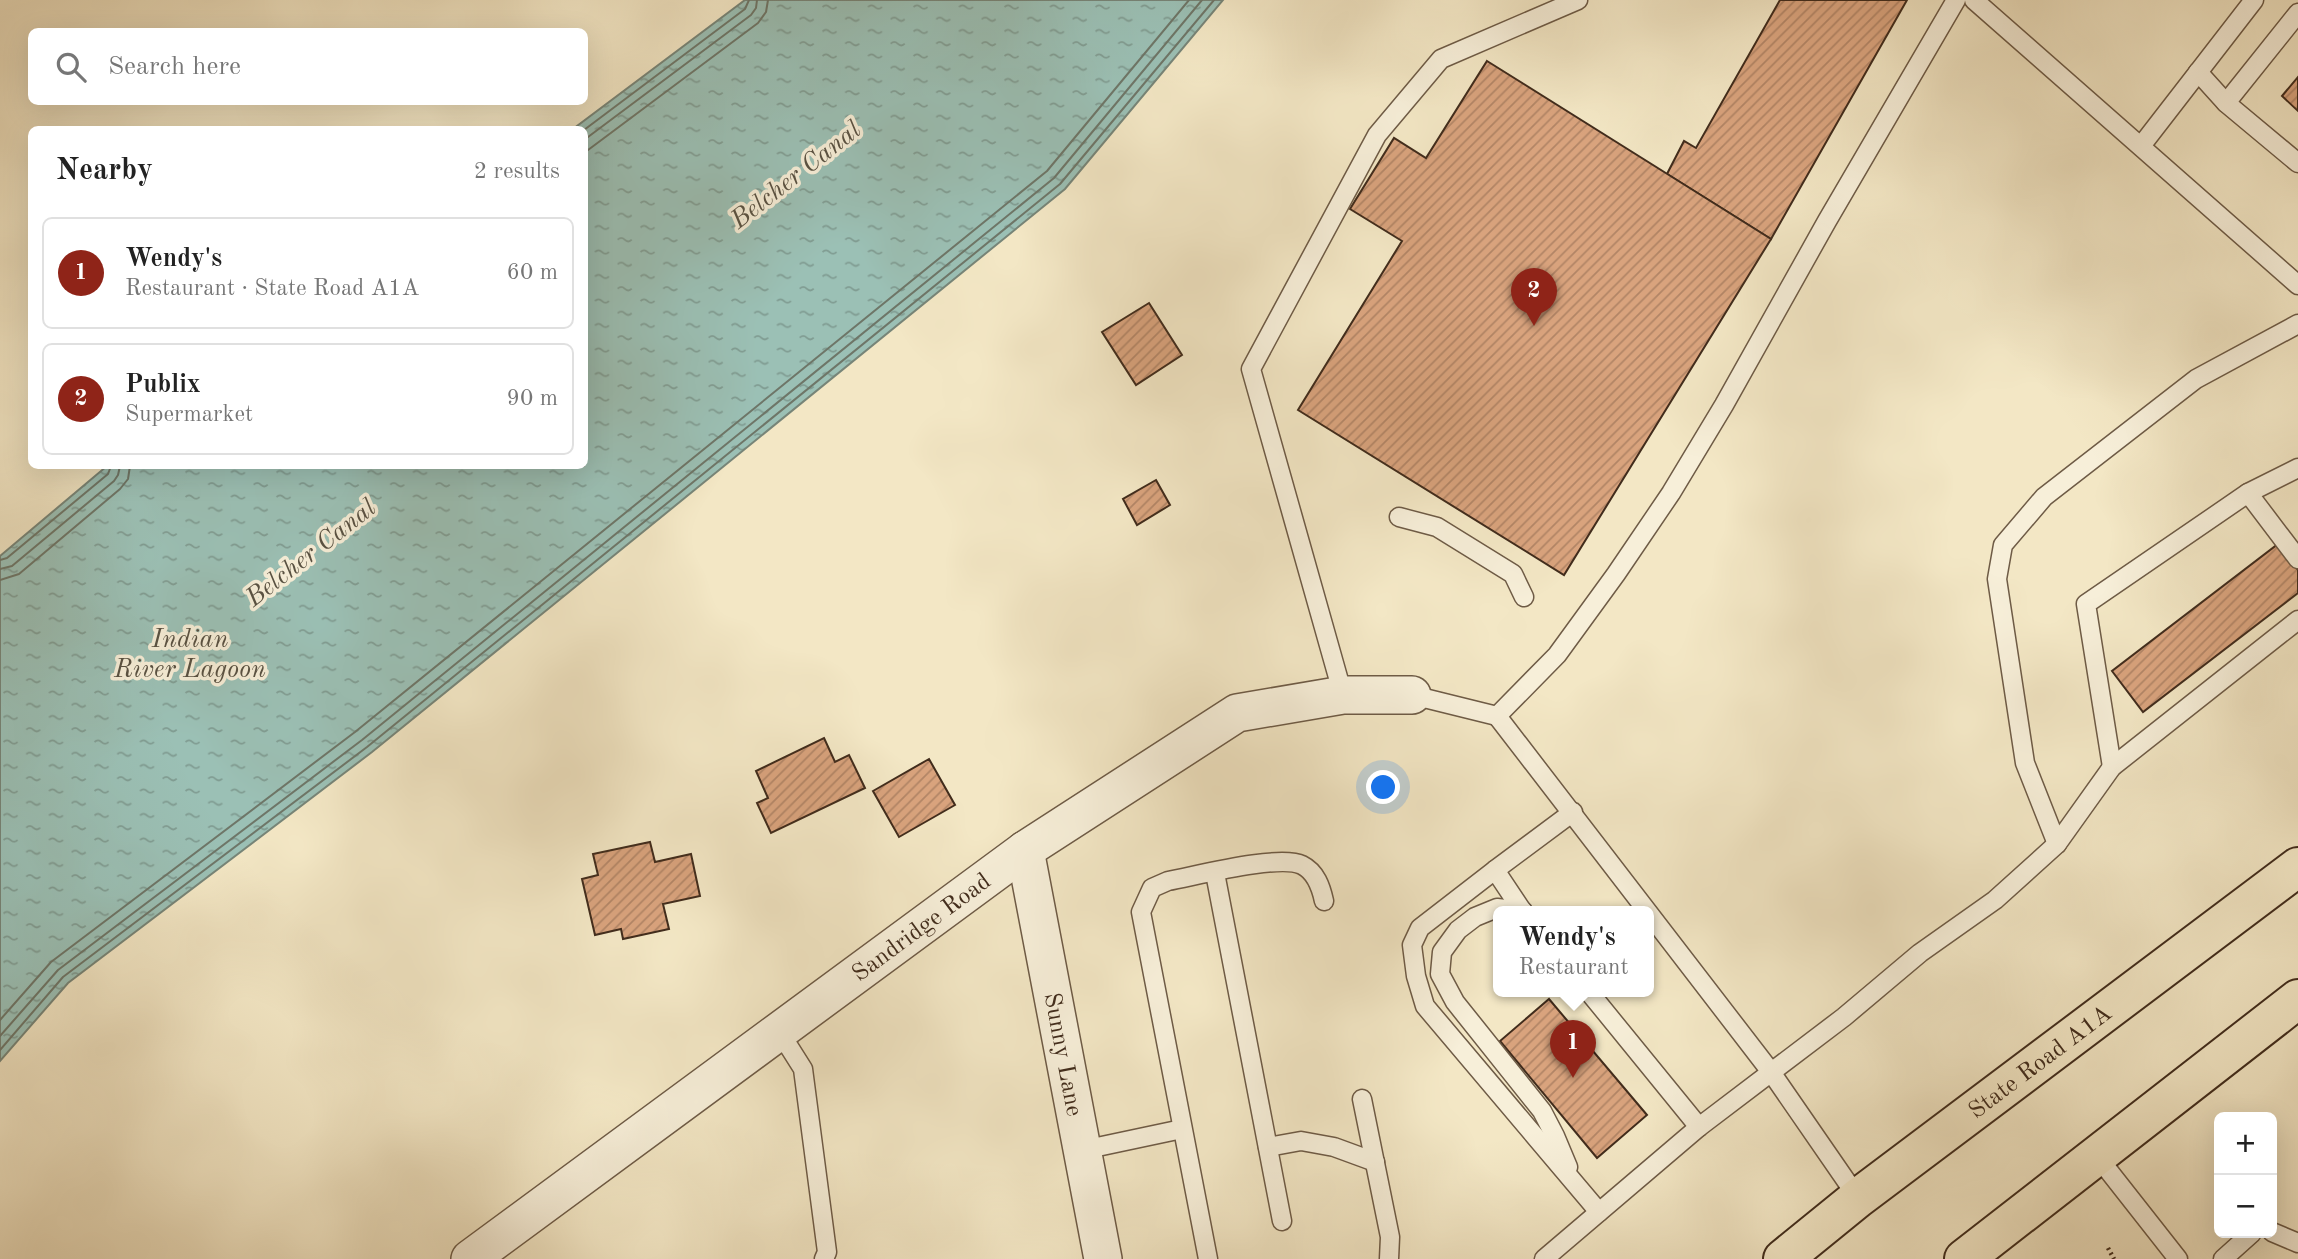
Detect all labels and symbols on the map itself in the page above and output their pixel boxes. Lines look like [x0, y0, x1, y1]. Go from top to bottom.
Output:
water label: Belcher Canal [725, 117, 867, 235]
pin: 2 [1511, 268, 1557, 326]
water label: Belcher Canal [240, 495, 382, 613]
water label: Indian River Lagoon [113, 627, 266, 683]
your location [1366, 770, 1400, 804]
street label: Sandridge Road [848, 870, 996, 987]
street label: Sunny Lane [1038, 991, 1086, 1118]
street label: State Road A1A [1965, 1002, 2117, 1124]
pin: 1 [1550, 1020, 1596, 1078]

